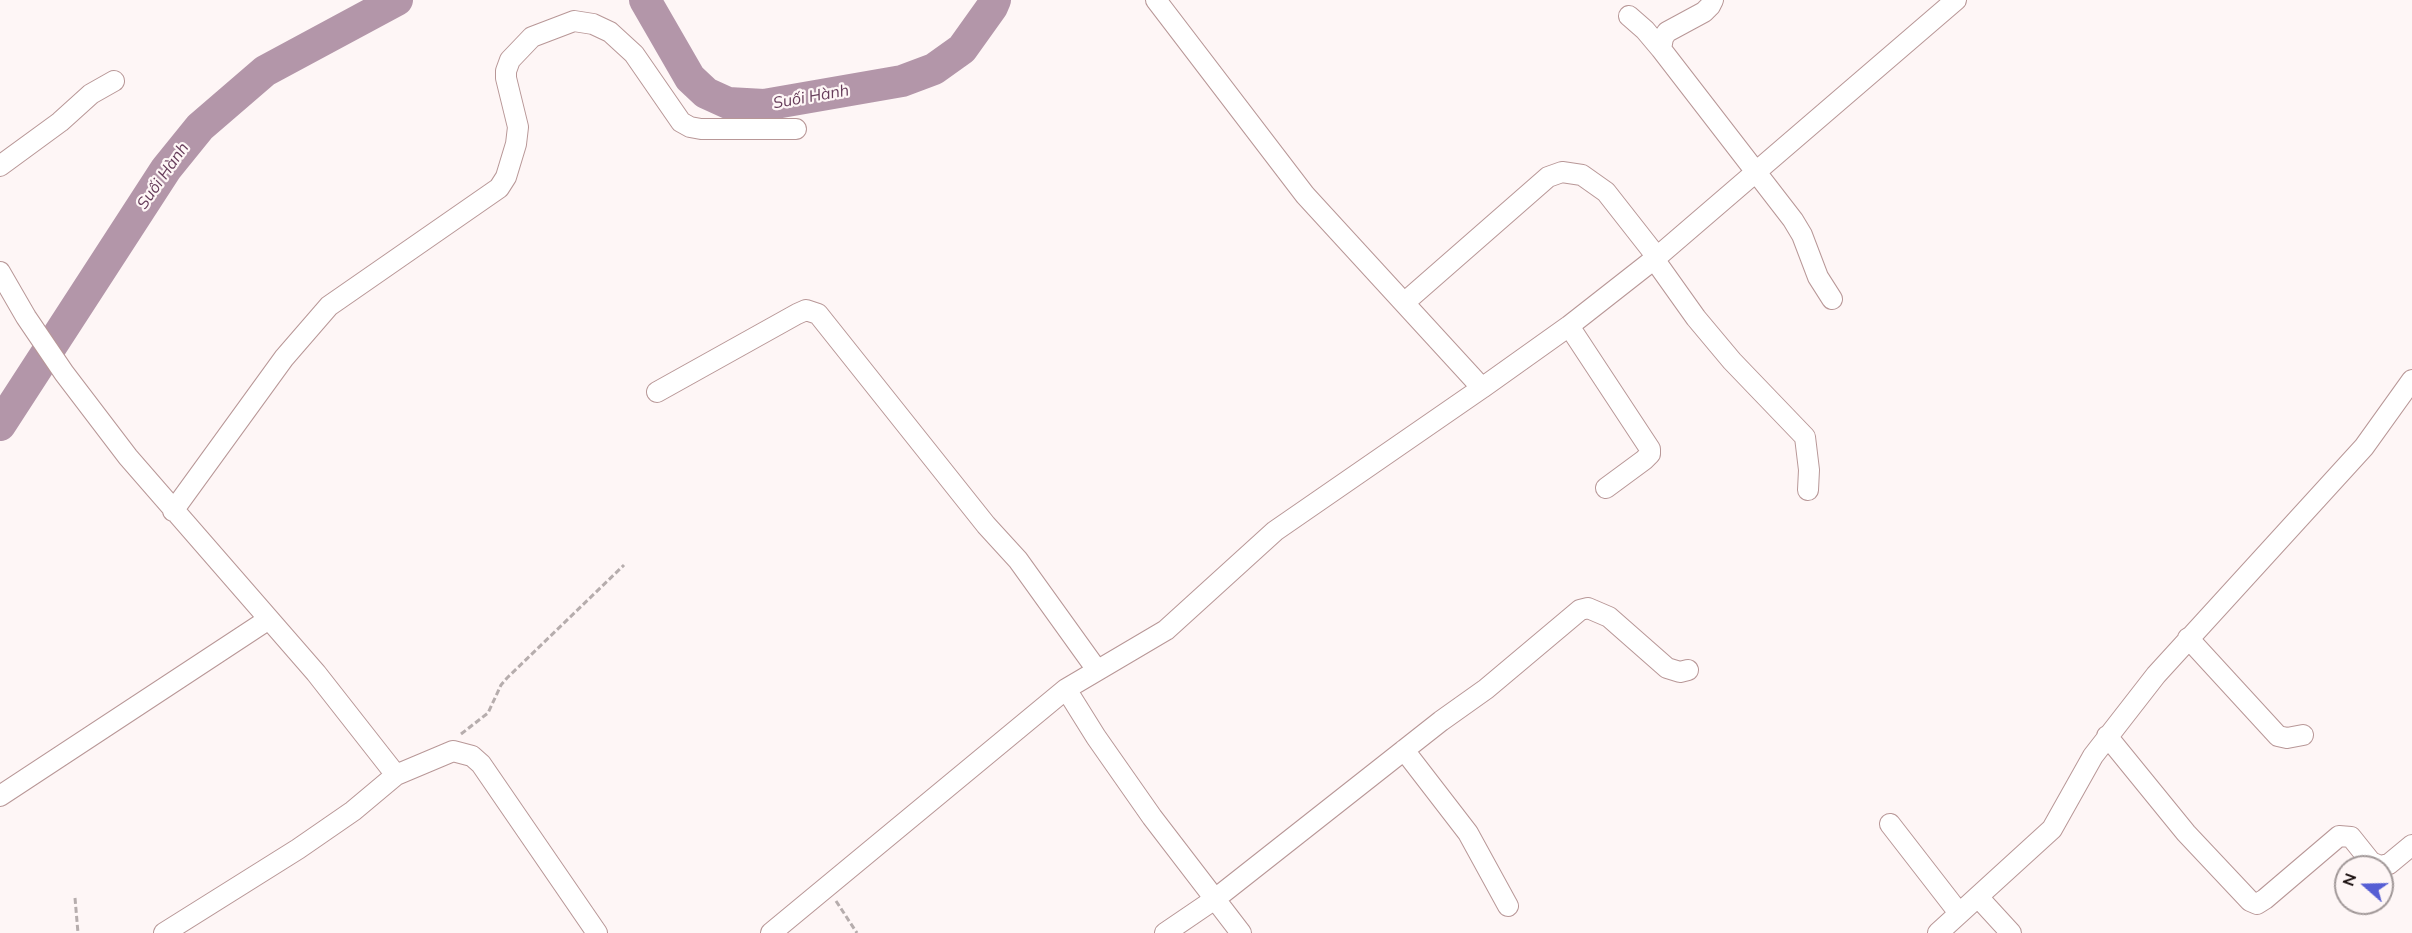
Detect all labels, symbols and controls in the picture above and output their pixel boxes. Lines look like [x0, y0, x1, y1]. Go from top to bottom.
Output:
water label: Suối Hành [771, 81, 851, 113]
water label: Suối Hành [133, 139, 193, 213]
north arrow [2334, 855, 2394, 915]
text: N [2337, 870, 2360, 889]

